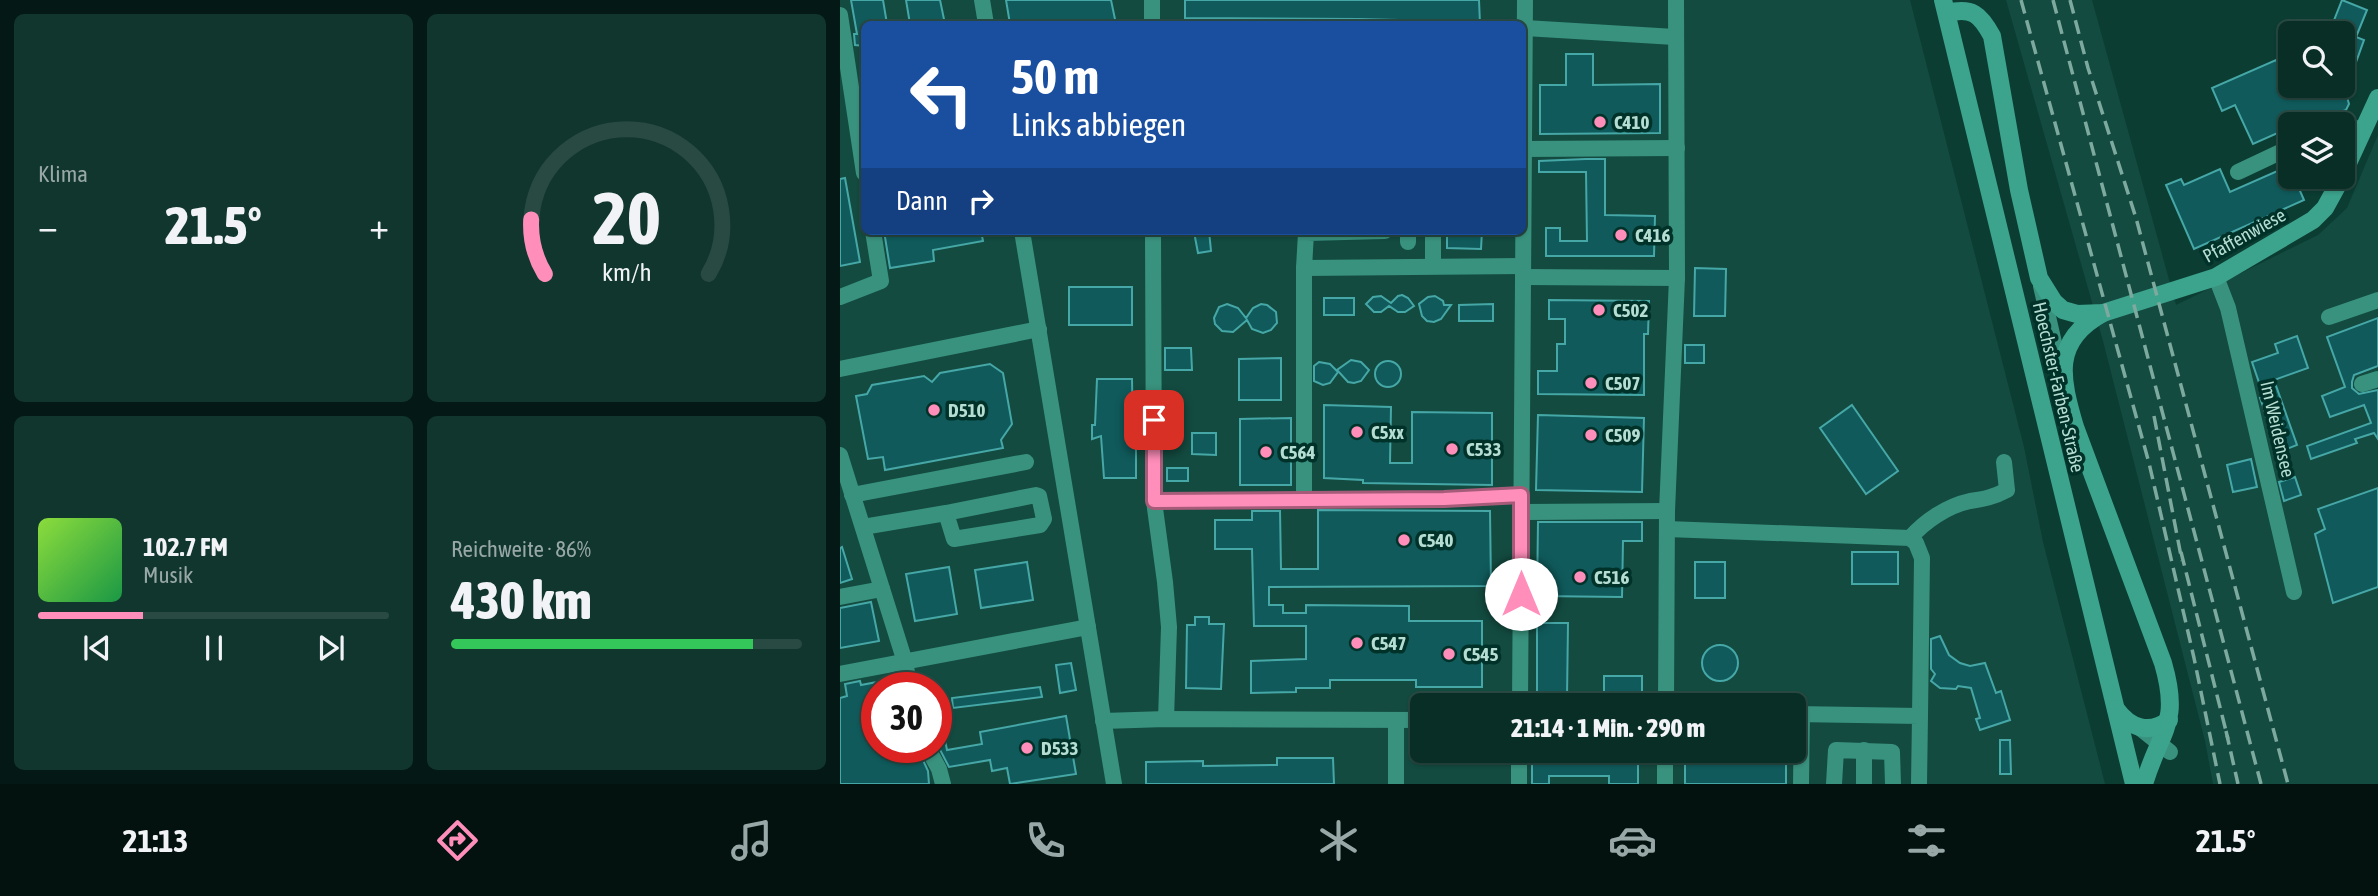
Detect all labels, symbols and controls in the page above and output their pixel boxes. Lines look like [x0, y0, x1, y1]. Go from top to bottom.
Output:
map controls [2278, 21, 2355, 189]
button: search [2278, 21, 2355, 98]
text: 50 m [1011, 48, 1099, 104]
icon: left [896, 49, 987, 140]
text: Links abbiegen [1011, 106, 1186, 143]
place label: C410 [1614, 111, 1649, 133]
button: layers [2278, 112, 2355, 189]
marker: C410 [1592, 114, 1608, 130]
text: Klima [38, 161, 88, 187]
text: 20 [592, 176, 661, 259]
icon: right [962, 182, 1000, 220]
text: Dann [896, 186, 948, 216]
text: 21.5° [165, 195, 262, 255]
street label: Pfaffenwiese [2199, 203, 2289, 267]
text: − [38, 204, 58, 247]
text: + [369, 204, 389, 247]
place label: C416 [1635, 224, 1670, 246]
marker: C416 [1613, 227, 1629, 243]
text: km/h [602, 258, 651, 286]
place label: C502 [1613, 299, 1648, 321]
street label: Hoechster-Farben-Straße [2029, 300, 2089, 474]
marker: C502 [1591, 302, 1607, 318]
place label: C507 [1605, 372, 1640, 394]
marker: C507 [1583, 375, 1599, 391]
street label: Im Weidensee [2256, 379, 2300, 479]
pin [1124, 390, 1184, 450]
place label: D510 [948, 399, 986, 421]
icon: arrive [1135, 401, 1173, 439]
marker: D510 [926, 402, 942, 418]
place label: C5xx [1371, 421, 1404, 443]
marker: C5xx [1349, 424, 1365, 440]
place label: C509 [1605, 424, 1640, 446]
marker: C509 [1583, 427, 1599, 443]
place label: C533 [1466, 438, 1501, 460]
place label: C564 [1280, 441, 1315, 463]
marker: C533 [1444, 441, 1460, 457]
marker: C564 [1258, 444, 1274, 460]
place label: C540 [1418, 529, 1453, 551]
text: 102.7 FM [143, 532, 228, 562]
marker: C540 [1396, 532, 1412, 548]
text: Reichweite · 86% [451, 536, 591, 562]
position arrow [1484, 557, 1558, 631]
text: Musik [143, 562, 193, 588]
place label: C516 [1594, 566, 1629, 588]
marker: C516 [1572, 569, 1588, 585]
text: 430 km [451, 570, 592, 630]
icon: previous [78, 629, 116, 667]
icon: pause [195, 629, 233, 667]
icon: next [312, 629, 350, 667]
place label: C547 [1371, 632, 1406, 654]
marker: C547 [1349, 635, 1365, 651]
place label: C545 [1463, 643, 1498, 665]
marker: C545 [1441, 646, 1457, 662]
speed limit sign: 30 [861, 672, 952, 763]
text: 21:14 · 1 Min. · 290 m [1511, 713, 1705, 743]
place label: D533 [1041, 737, 1079, 759]
marker: D533 [1019, 740, 1035, 756]
icon: directions [433, 816, 482, 865]
icon: music [727, 816, 776, 865]
icon: phone [1021, 816, 1070, 865]
icon: climate [1314, 816, 1363, 865]
icon: car [1608, 816, 1657, 865]
icon: filters [1902, 816, 1951, 865]
text: 21:13 [122, 822, 188, 859]
text: 21.5° [2196, 822, 2255, 859]

